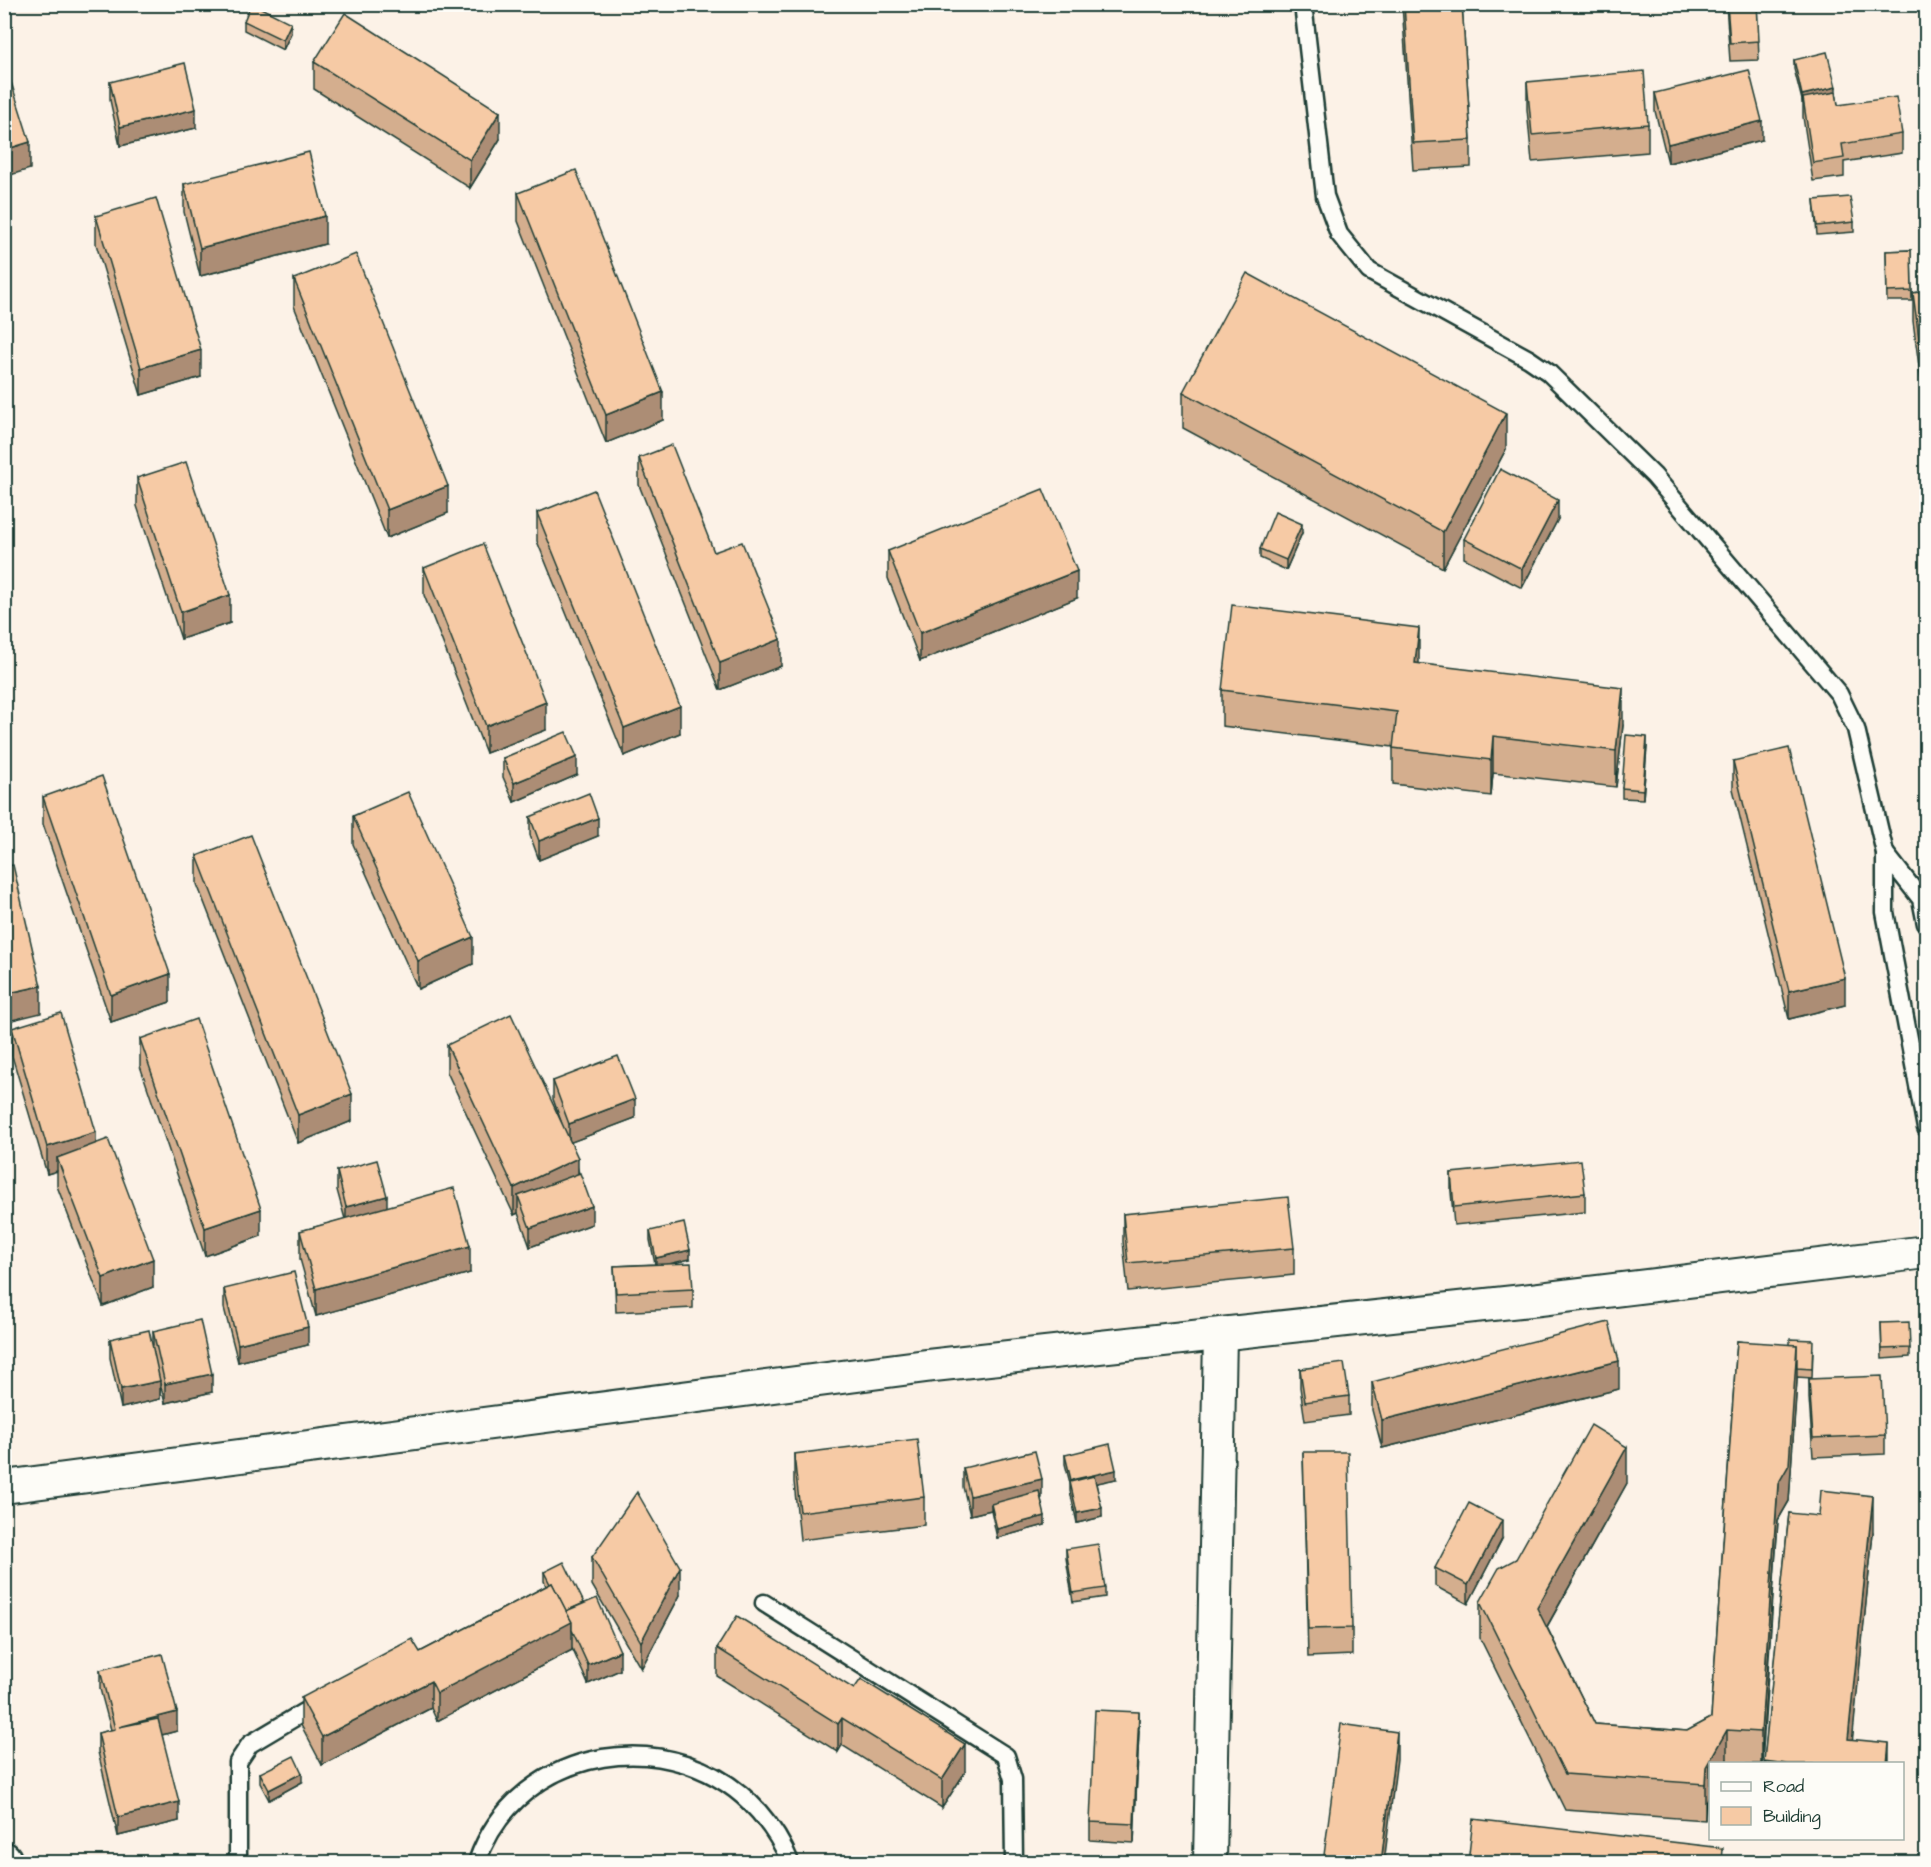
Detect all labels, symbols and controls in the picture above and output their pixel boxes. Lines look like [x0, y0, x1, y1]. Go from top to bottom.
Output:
legend [1709, 1762, 1904, 1840]
text: Road [1763, 1774, 1804, 1799]
text: Building [1763, 1804, 1821, 1830]

